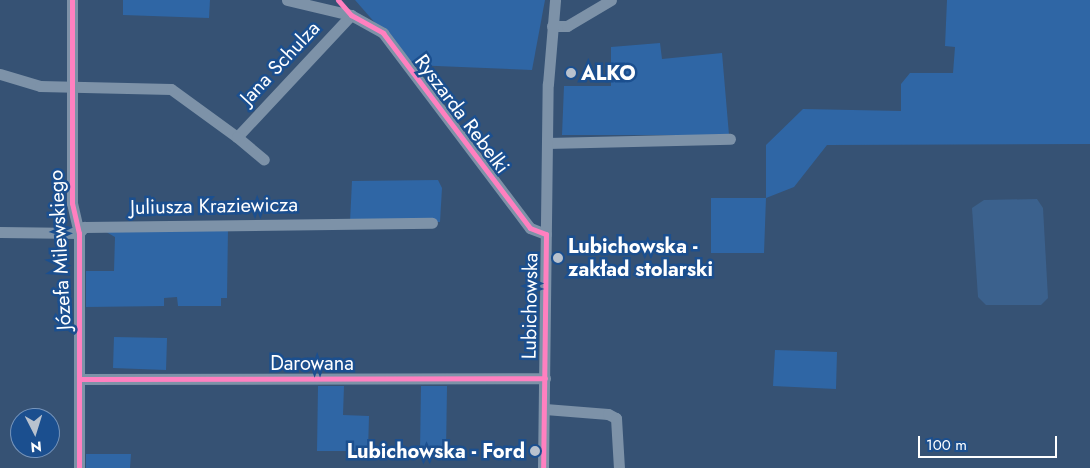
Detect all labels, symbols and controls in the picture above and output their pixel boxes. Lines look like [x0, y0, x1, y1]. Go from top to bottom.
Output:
street label: Jana Schulza [235, 16, 325, 110]
street label: Ryszarda Rebelki [410, 50, 514, 178]
place label: ALKO [581, 61, 636, 85]
marker: ALKO [565, 67, 577, 79]
street label: Józefa Milewskiego [44, 169, 76, 331]
street label: Juliusza Kraziewicza [130, 193, 298, 219]
place label: Lubichowska - zakład stolarski [568, 235, 713, 282]
marker: Lubichowska - zakład stolarski [552, 252, 564, 264]
street label: Lubichowska [517, 253, 543, 359]
street label: Darowana [270, 351, 354, 375]
north arrow [10, 408, 60, 458]
scale bar [920, 426, 1059, 458]
text: 100 m [926, 434, 967, 456]
text: N [30, 436, 43, 457]
place label: Lubichowska - Ford [347, 439, 525, 463]
marker: Lubichowska - Ford [529, 445, 541, 457]

